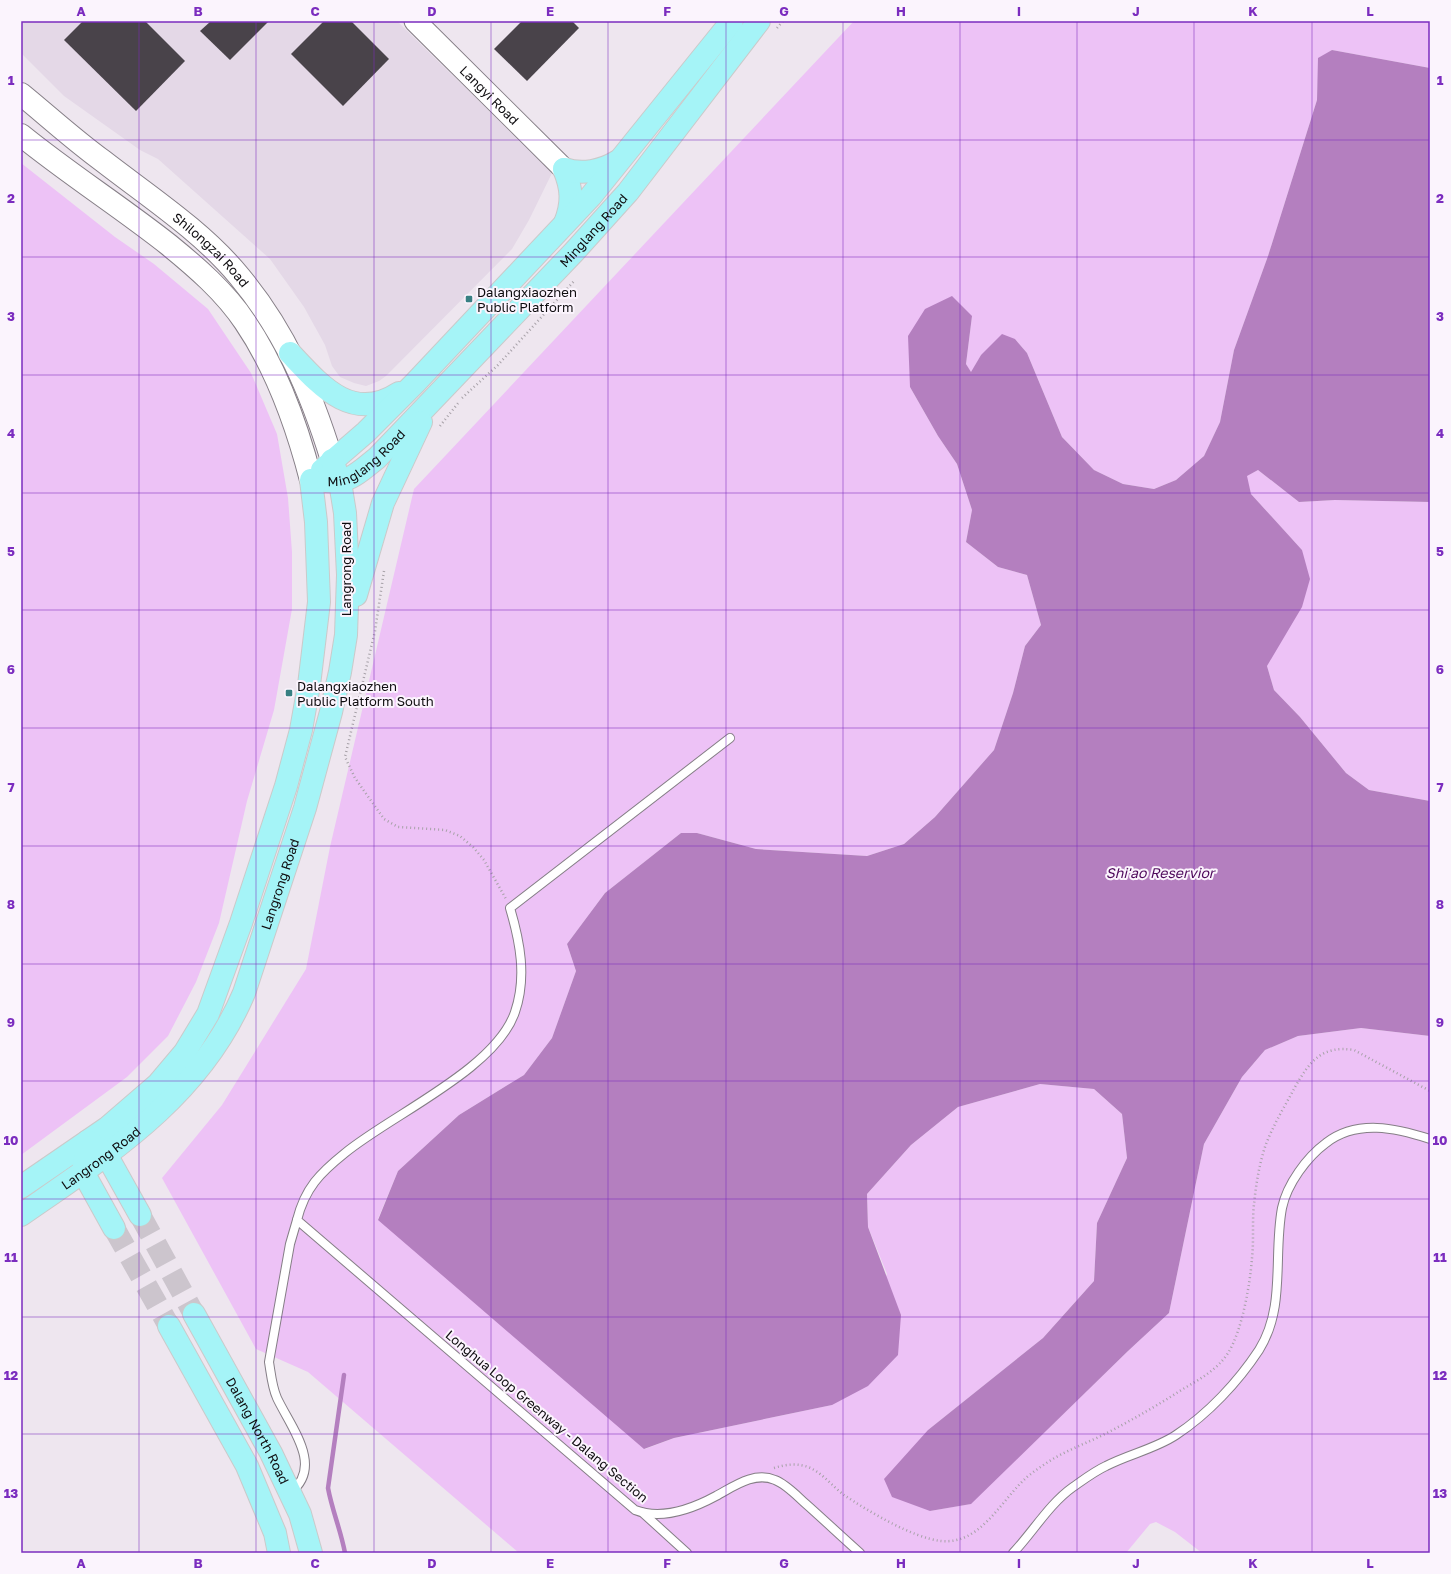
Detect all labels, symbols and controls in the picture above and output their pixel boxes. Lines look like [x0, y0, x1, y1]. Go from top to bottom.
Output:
text: A [76, 3, 86, 19]
text: B [193, 3, 203, 19]
text: C [310, 3, 320, 19]
text: D [427, 3, 437, 19]
text: E [546, 3, 554, 19]
text: F [663, 3, 671, 19]
text: G [779, 3, 789, 19]
text: H [896, 3, 906, 19]
text: I [1017, 3, 1021, 19]
text: J [1132, 3, 1140, 19]
text: K [1248, 3, 1258, 19]
text: L [1366, 3, 1374, 19]
street label: Langyi Road [457, 62, 522, 128]
text: 1 [8, 72, 15, 88]
text: 1 [1437, 72, 1444, 88]
text: 2 [7, 190, 15, 206]
street label: Minglang Road [556, 190, 631, 270]
text: 2 [1436, 190, 1444, 206]
street label: Shilongzai Road [170, 209, 253, 290]
place label: Dalangxiaozhen Public Platform [477, 284, 577, 315]
marker: Dalangxiaozhen Public Platform [464, 294, 474, 304]
text: 3 [7, 308, 15, 324]
text: 3 [1436, 308, 1444, 324]
text: 4 [7, 425, 15, 441]
text: 4 [1436, 425, 1444, 441]
street label: Minglang Road [327, 426, 408, 489]
street label: Langrong Road [338, 522, 354, 616]
text: 5 [7, 543, 15, 559]
text: 5 [1436, 543, 1444, 559]
text: 6 [7, 661, 15, 677]
text: 6 [1436, 661, 1444, 677]
place label: Dalangxiaozhen Public Platform South [297, 678, 434, 709]
marker: Dalangxiaozhen Public Platform South [284, 688, 294, 698]
text: 7 [7, 779, 15, 795]
text: 7 [1436, 779, 1444, 795]
street label: Langrong Road [257, 837, 302, 932]
water label: Shi'ao Reservior [1106, 864, 1217, 881]
text: 8 [7, 896, 15, 912]
text: 8 [1436, 896, 1444, 912]
text: 9 [7, 1014, 15, 1030]
text: 9 [1436, 1014, 1444, 1030]
street label: Langrong Road [58, 1123, 144, 1193]
text: 10 [3, 1132, 19, 1148]
text: 10 [1432, 1132, 1448, 1148]
text: 11 [4, 1249, 18, 1265]
text: 11 [1433, 1249, 1447, 1265]
street label: Longhua Loop Greenway - Dalang Section [443, 1327, 651, 1505]
text: 12 [4, 1367, 18, 1383]
text: 12 [1433, 1367, 1447, 1383]
street label: Dalang North Road [223, 1375, 293, 1487]
text: 13 [4, 1485, 18, 1501]
text: 13 [1433, 1485, 1447, 1501]
text: A [76, 1555, 86, 1571]
text: B [193, 1555, 203, 1571]
text: C [310, 1555, 320, 1571]
text: D [427, 1555, 437, 1571]
text: E [546, 1555, 554, 1571]
text: F [663, 1555, 671, 1571]
text: G [779, 1555, 789, 1571]
text: H [896, 1555, 906, 1571]
text: I [1017, 1555, 1021, 1571]
text: J [1132, 1555, 1140, 1571]
text: K [1248, 1555, 1258, 1571]
text: L [1366, 1555, 1374, 1571]

